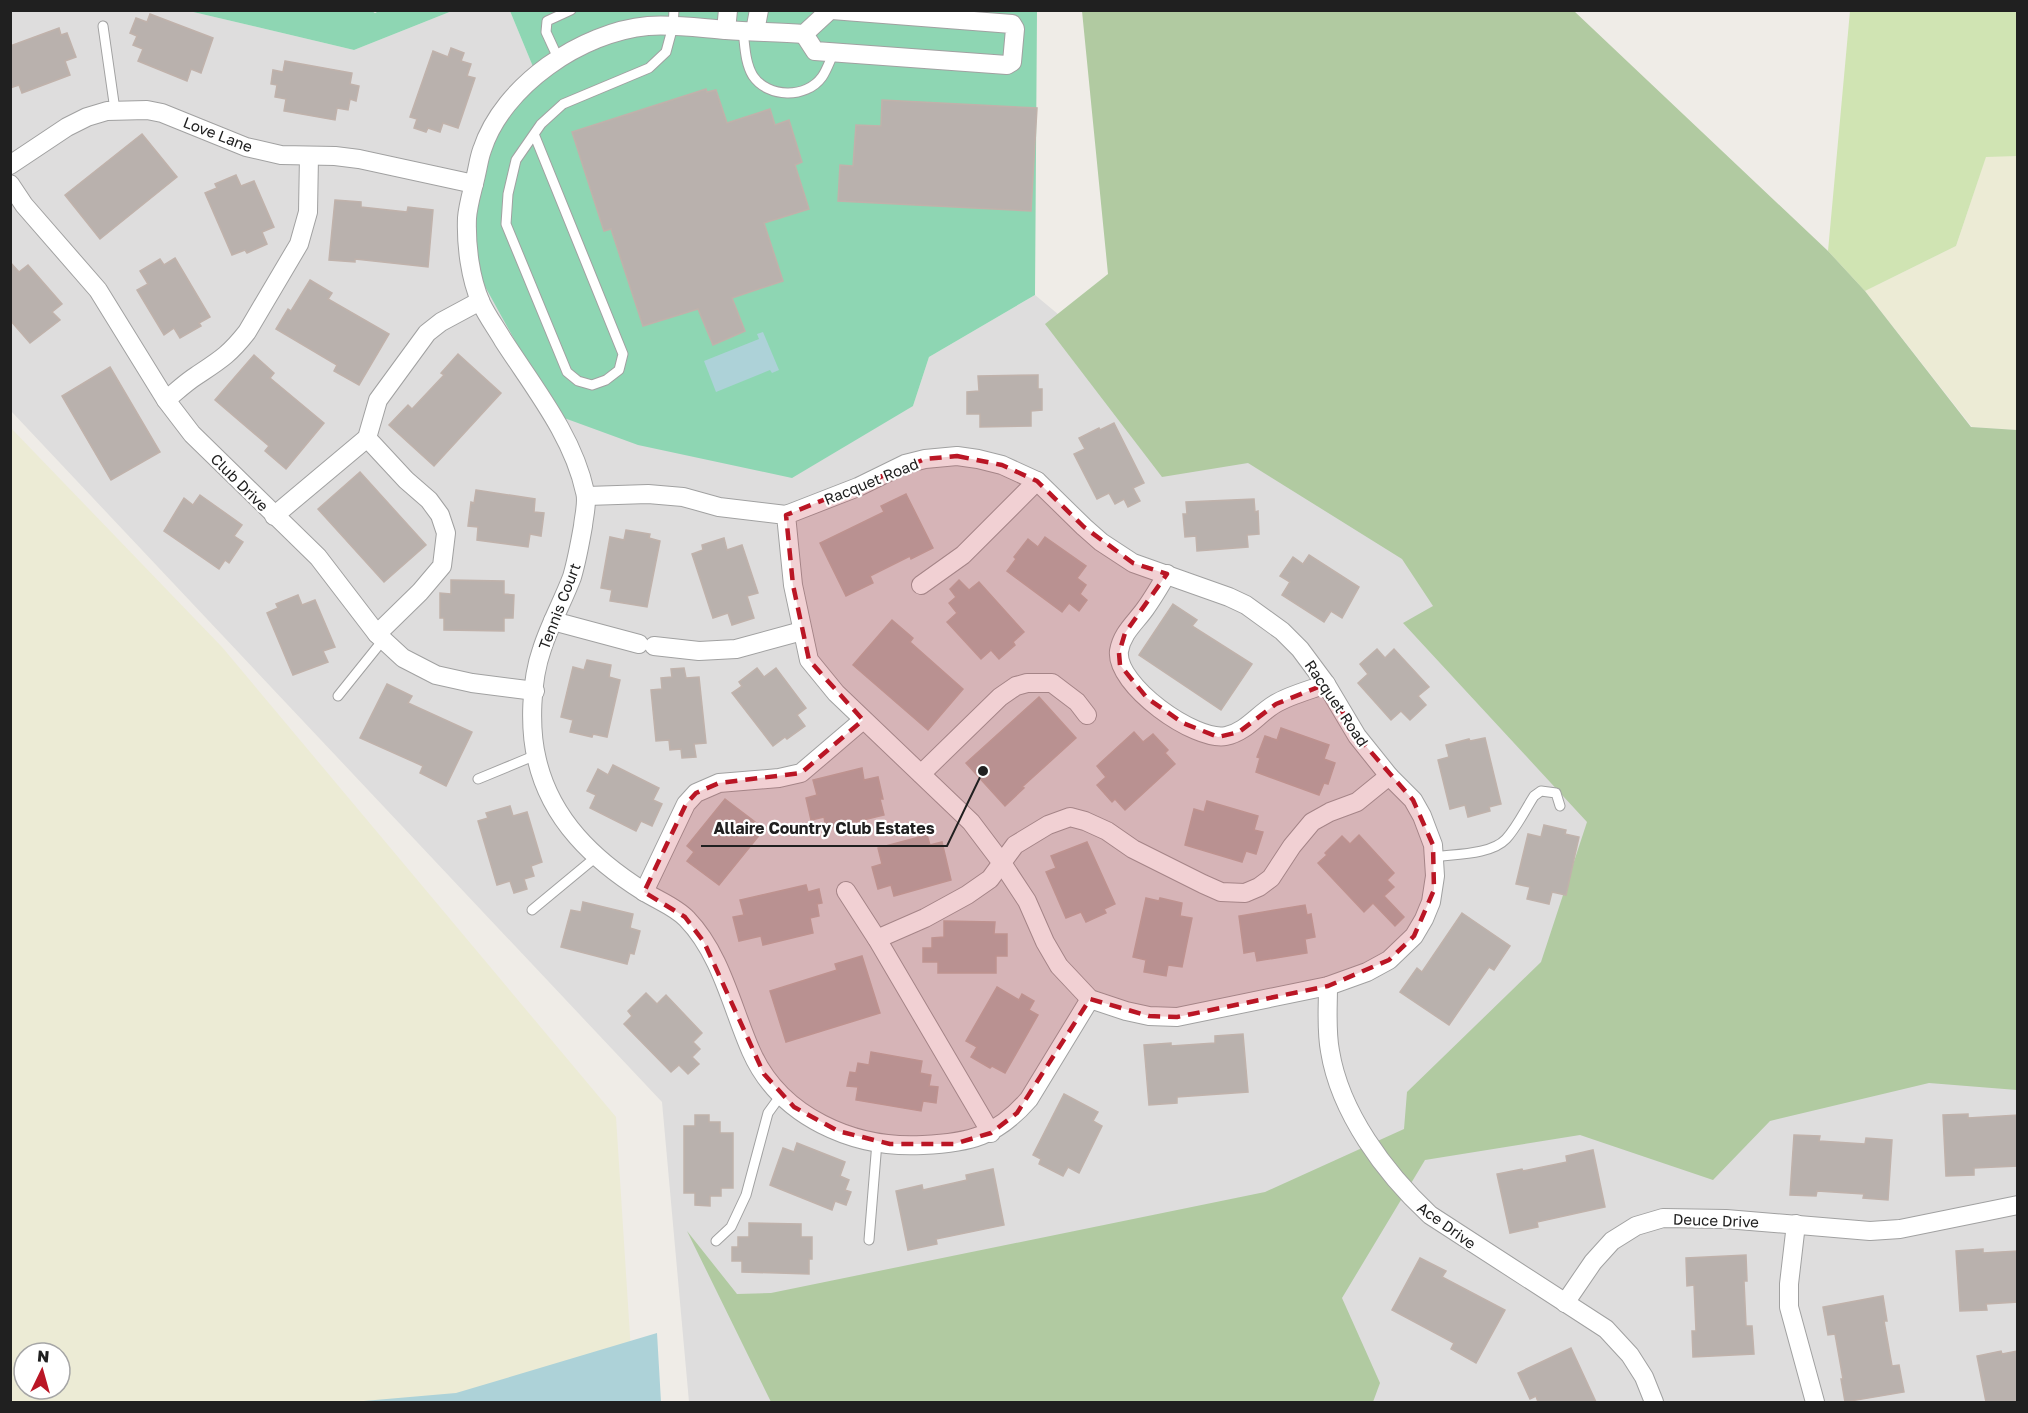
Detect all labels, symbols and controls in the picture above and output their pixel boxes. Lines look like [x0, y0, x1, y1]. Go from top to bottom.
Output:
street label: Love Lane [181, 113, 255, 156]
street label: Club Drive [207, 449, 273, 515]
street label: Racquet Road [821, 454, 921, 508]
street label: Tennis Court [534, 560, 584, 652]
street label: Racquet Road [1302, 656, 1372, 750]
callout: Allaire Country Club Estates [701, 812, 947, 846]
text: Allaire Country Club Estates [713, 818, 935, 838]
street label: Ace Drive [1414, 1198, 1480, 1252]
street label: Deuce Drive [1673, 1210, 1760, 1231]
north arrow [12, 1341, 72, 1401]
text: N [36, 1346, 50, 1367]

